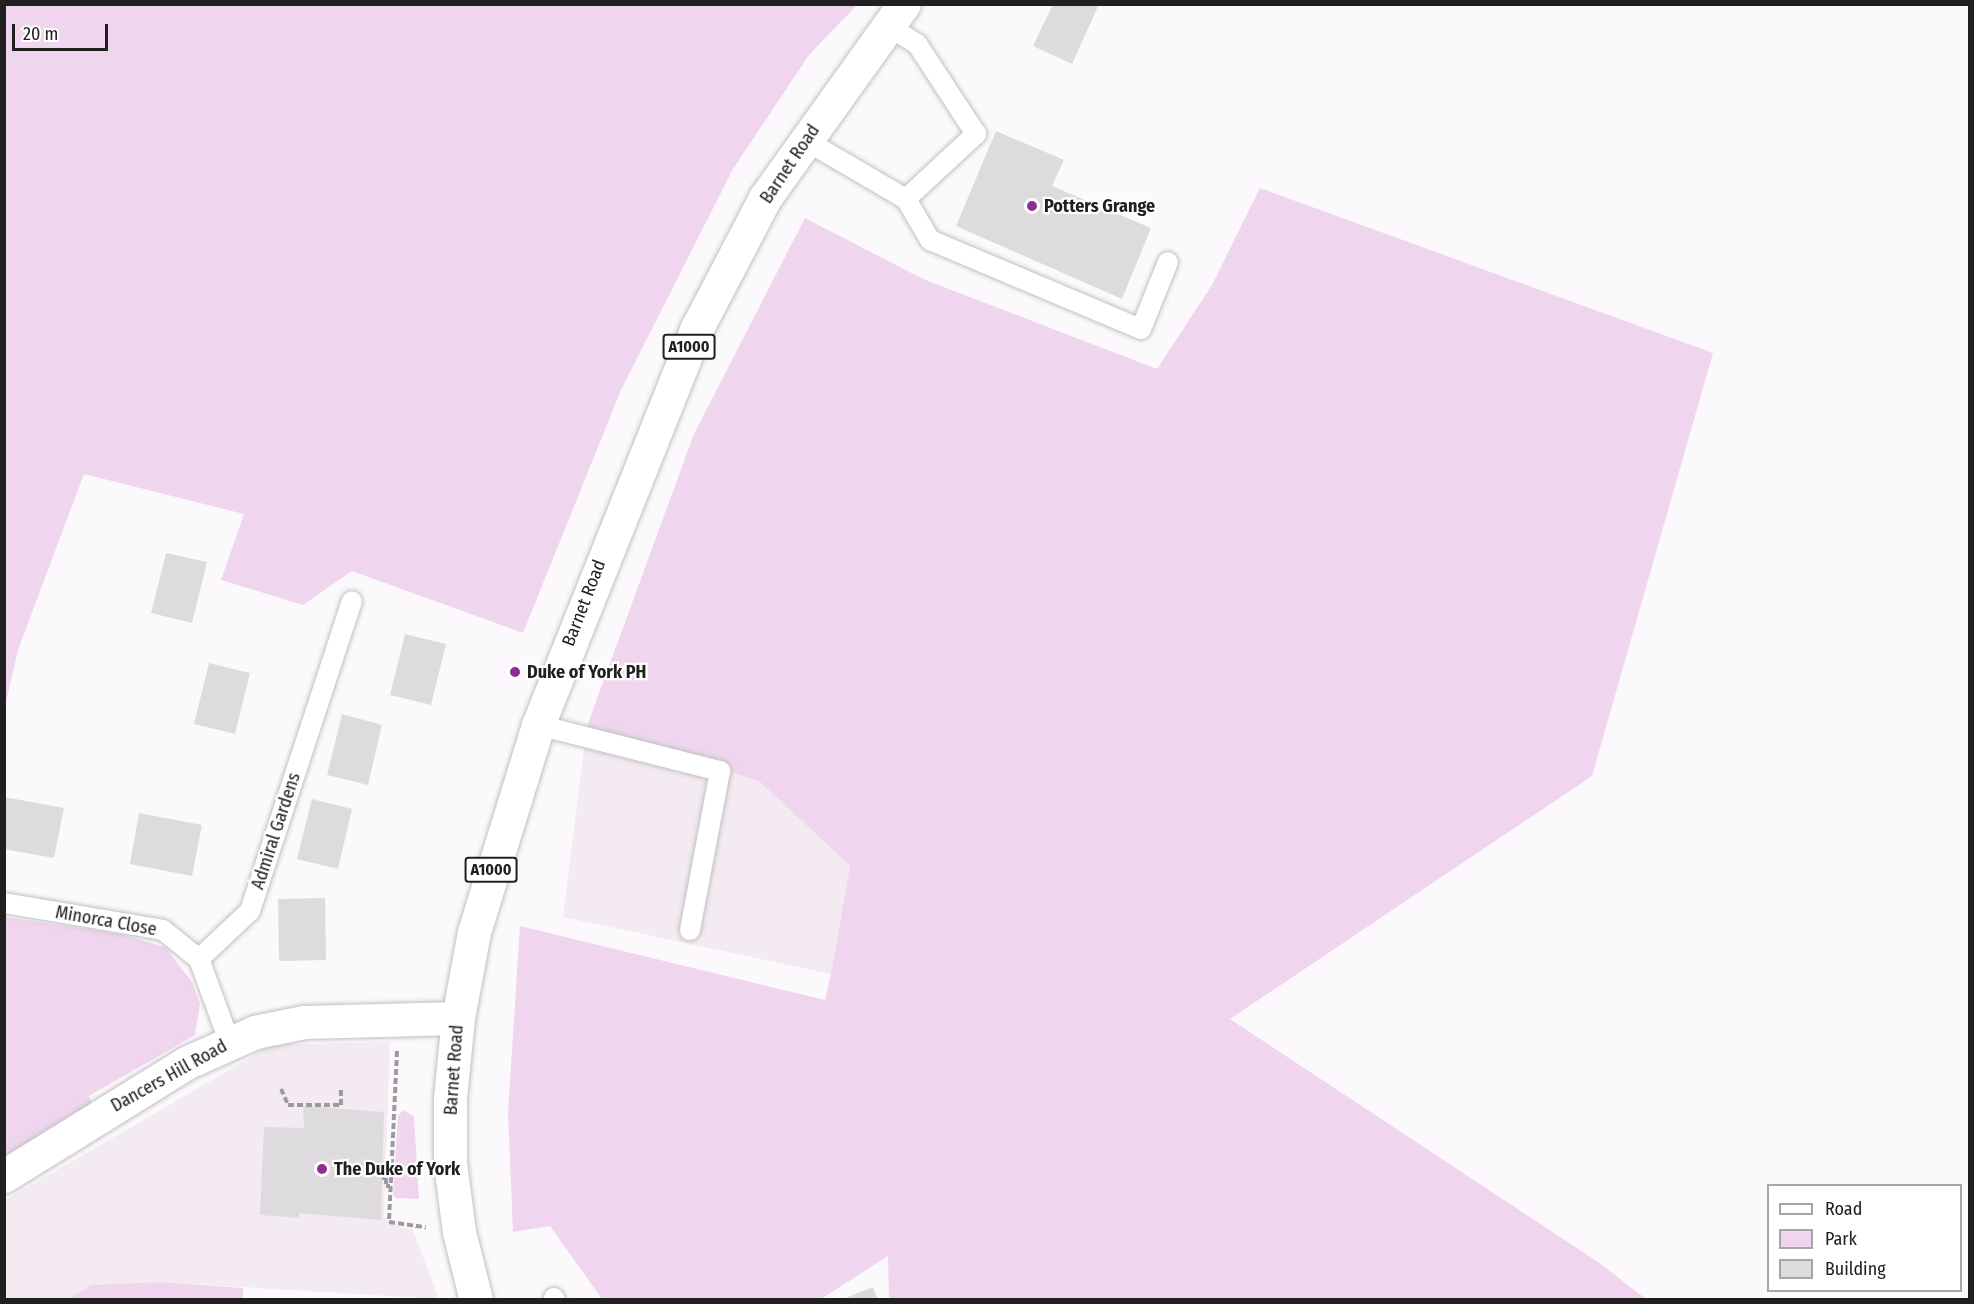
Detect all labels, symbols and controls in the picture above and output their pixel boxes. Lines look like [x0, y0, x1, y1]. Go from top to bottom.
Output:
scale bar [15, 12, 111, 50]
text: 20 m [23, 23, 58, 45]
street label: Barnet Road [756, 120, 824, 208]
place label: Potters Grange [1044, 195, 1155, 217]
marker: Potters Grange [1025, 199, 1039, 213]
road number: A1000 [662, 334, 716, 360]
street label: Barnet Road [558, 557, 610, 649]
place label: Duke of York PH [527, 661, 646, 683]
marker: Duke of York PH [508, 665, 522, 679]
street label: Admiral Gardens [247, 770, 305, 892]
road number: A1000 [464, 857, 518, 883]
street label: Minorca Close [54, 901, 158, 941]
street label: Barnet Road [440, 1024, 468, 1116]
street label: Dancers Hill Road [107, 1035, 231, 1117]
place label: The Duke of York [334, 1158, 460, 1180]
marker: The Duke of York [315, 1162, 329, 1176]
legend [1767, 1184, 1962, 1292]
text: Road [1825, 1198, 1862, 1220]
text: Park [1825, 1228, 1857, 1250]
text: Building [1825, 1258, 1886, 1280]

